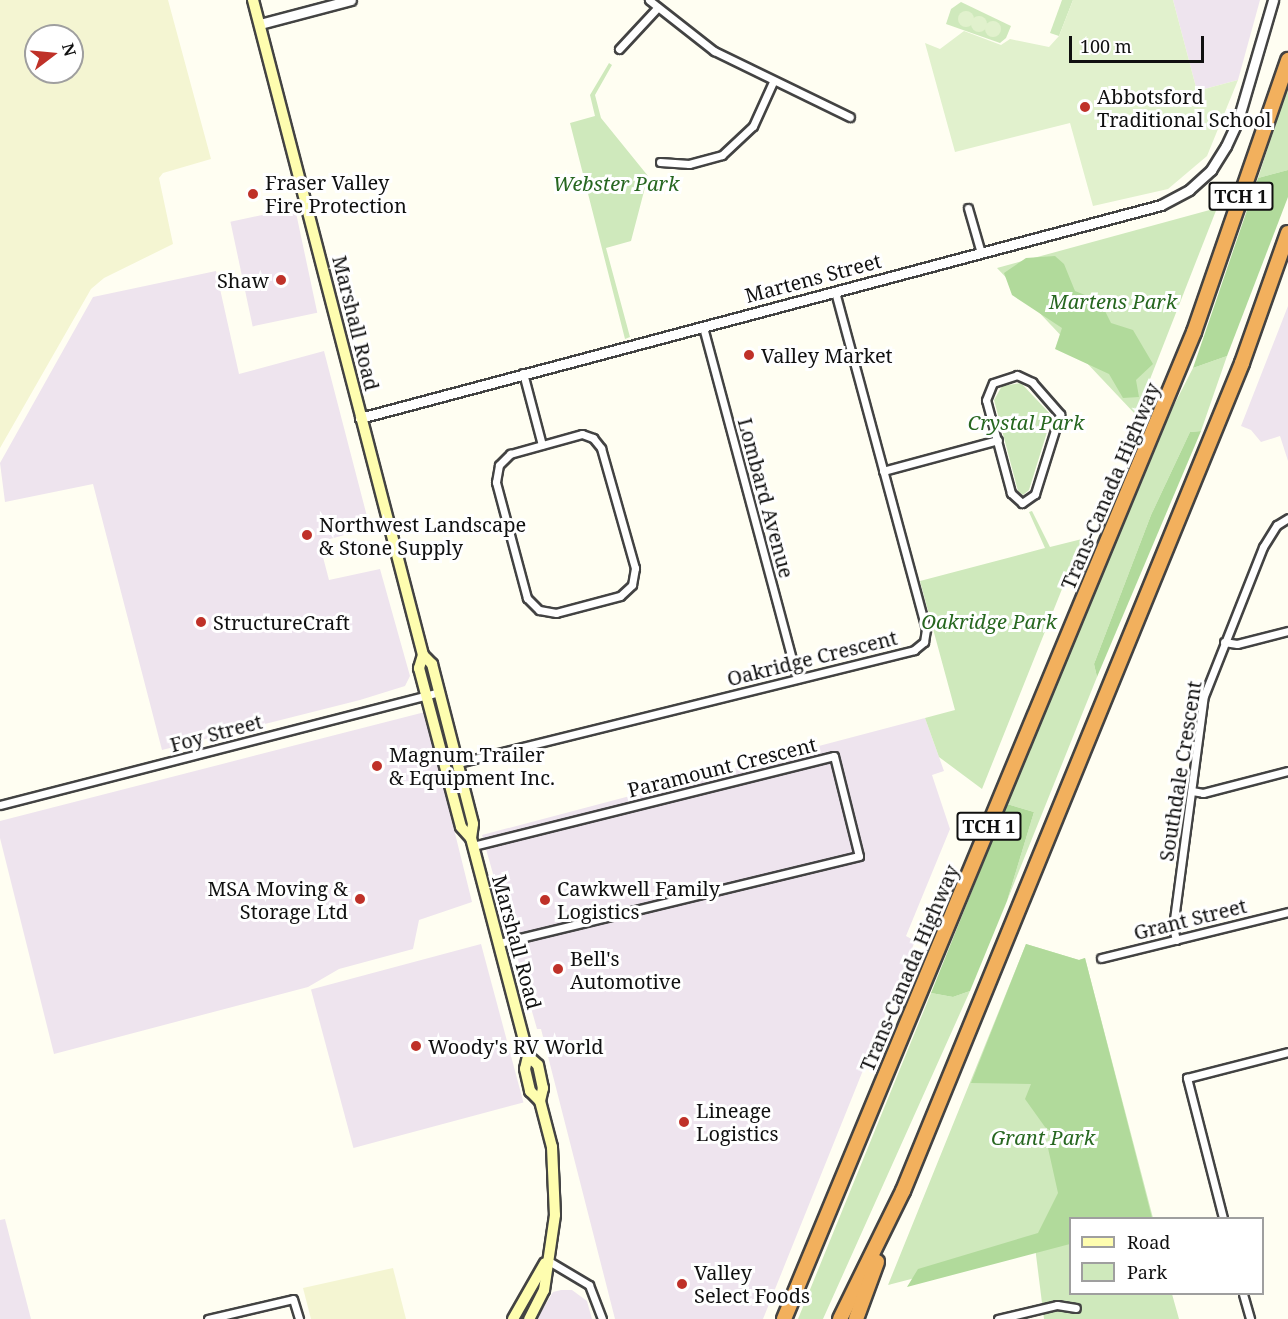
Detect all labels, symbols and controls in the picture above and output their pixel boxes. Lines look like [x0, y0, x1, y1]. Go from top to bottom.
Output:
north arrow [24, 24, 84, 84]
scale bar [1072, 24, 1207, 62]
text: 100 m [1080, 34, 1132, 58]
text: N [57, 40, 82, 59]
place label: Abbotsford Traditional School [1097, 84, 1271, 131]
marker: Abbotsford Traditional School [1078, 100, 1092, 114]
place label: Fraser Valley Fire Protection [265, 170, 407, 217]
park label: Webster Park [553, 171, 679, 195]
road number: TCH 1 [1208, 181, 1274, 211]
marker: Fraser Valley Fire Protection [246, 187, 260, 201]
street label: Martens Street [742, 248, 884, 308]
street label: Marshall Road [328, 253, 384, 393]
place label: Shaw [217, 268, 269, 292]
marker: Shaw [274, 273, 288, 287]
park label: Martens Park [1049, 289, 1177, 313]
place label: Valley Market [761, 343, 893, 367]
marker: Valley Market [742, 348, 756, 362]
street label: Trans-Canada Highway [1056, 379, 1164, 593]
park label: Crystal Park [968, 410, 1084, 434]
street label: Lombard Avenue [733, 415, 799, 581]
place label: Northwest Landscape & Stone Supply [319, 512, 526, 559]
marker: Northwest Landscape & Stone Supply [300, 528, 314, 542]
park label: Oakridge Park [921, 609, 1057, 633]
place label: StructureCraft [213, 610, 350, 634]
marker: StructureCraft [194, 615, 208, 629]
street label: Oakridge Crescent [724, 625, 900, 691]
street label: Southdale Crescent [1154, 679, 1206, 863]
street label: Foy Street [167, 709, 265, 757]
street label: Paramount Crescent [625, 732, 819, 802]
place label: Magnum Trailer & Equipment Inc. [389, 742, 555, 789]
marker: Magnum Trailer & Equipment Inc. [370, 759, 384, 773]
road number: TCH 1 [956, 811, 1022, 841]
street label: Trans-Canada Highway [855, 861, 963, 1075]
street label: Marshall Road [488, 872, 546, 1012]
place label: MSA Moving & Storage Ltd [207, 876, 348, 923]
place label: Cawkwell Family Logistics [557, 876, 720, 923]
marker: MSA Moving & Storage Ltd [353, 892, 367, 906]
marker: Cawkwell Family Logistics [538, 893, 552, 907]
street label: Grant Street [1131, 893, 1249, 945]
place label: Bell's Automotive [570, 946, 681, 993]
marker: Bell's Automotive [551, 962, 565, 976]
place label: Woody's RV World [428, 1034, 603, 1058]
marker: Woody's RV World [409, 1039, 423, 1053]
place label: Lineage Logistics [696, 1098, 778, 1145]
marker: Lineage Logistics [677, 1115, 691, 1129]
park label: Grant Park [991, 1125, 1095, 1149]
legend [1069, 1217, 1264, 1295]
text: Road [1127, 1230, 1170, 1254]
place label: Valley Select Foods [694, 1260, 810, 1307]
text: Park [1127, 1260, 1167, 1284]
marker: Valley Select Foods [675, 1277, 689, 1291]

